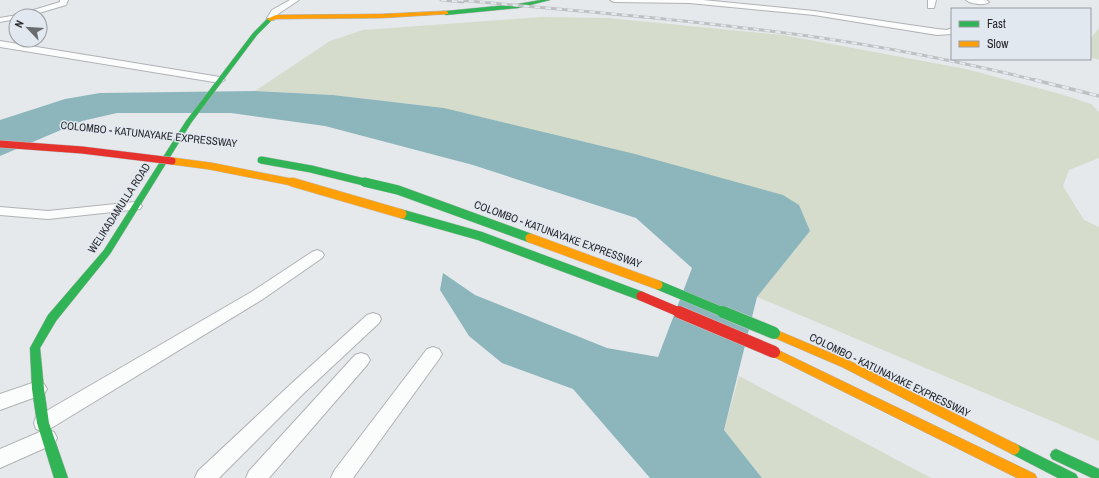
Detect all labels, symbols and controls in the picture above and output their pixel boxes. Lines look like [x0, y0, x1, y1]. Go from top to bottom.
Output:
north arrow [8, 8, 48, 48]
legend [951, 8, 1091, 60]
text: Fast [987, 16, 1006, 32]
text: N [11, 18, 27, 30]
text: Slow [987, 36, 1009, 52]
street label: COLOMBO - KATUNAYAKE EXPRESSWAY [60, 118, 238, 150]
street label: WELIKADAMULLA ROAD [85, 160, 153, 256]
street label: COLOMBO - KATUNAYAKE EXPRESSWAY [472, 197, 644, 271]
street label: COLOMBO - KATUNAYAKE EXPRESSWAY [807, 330, 973, 420]

